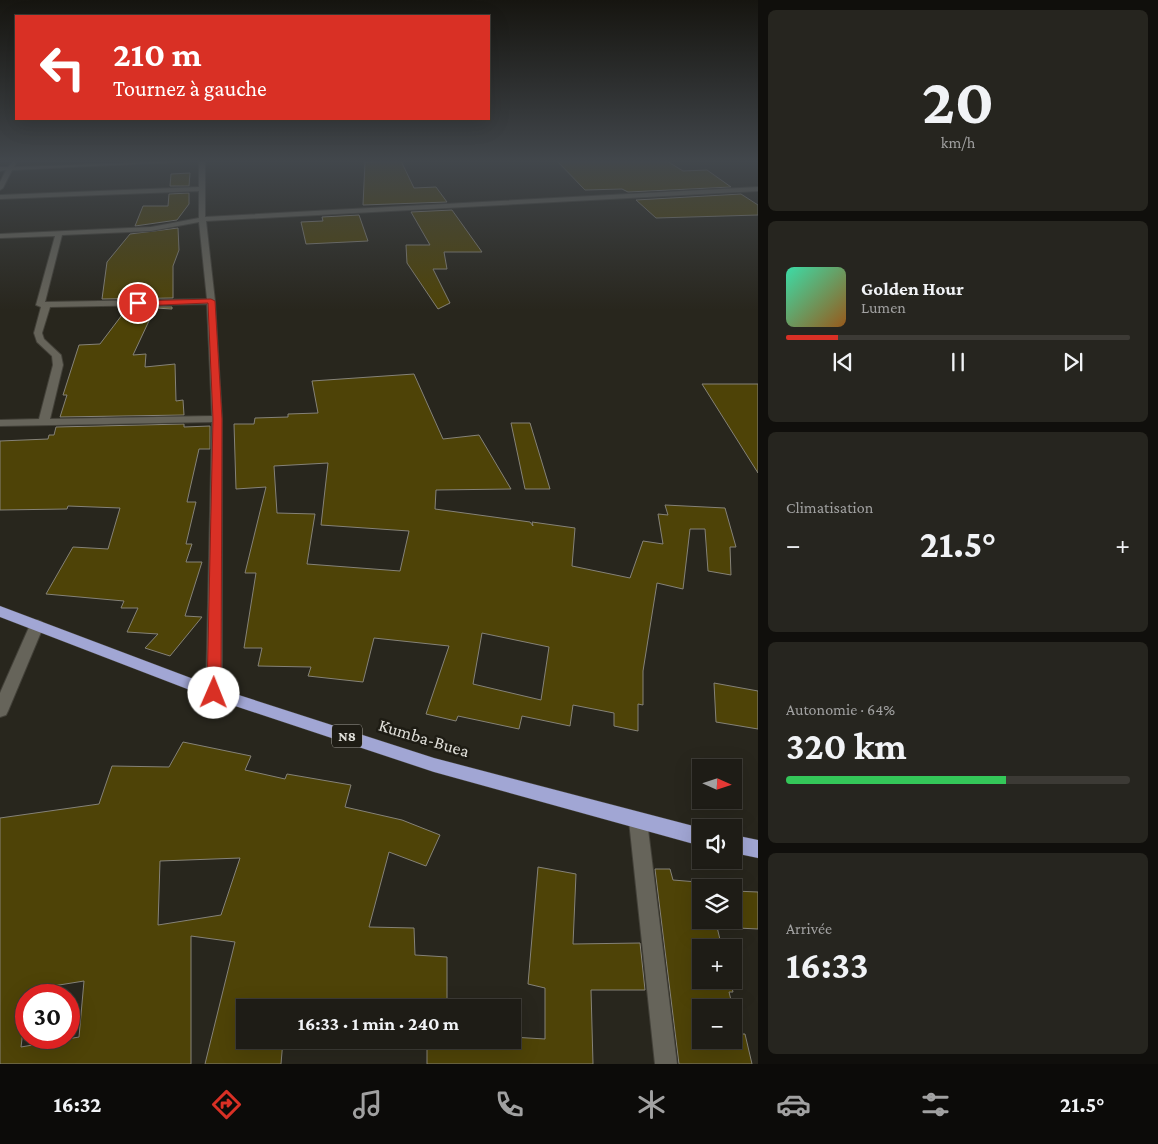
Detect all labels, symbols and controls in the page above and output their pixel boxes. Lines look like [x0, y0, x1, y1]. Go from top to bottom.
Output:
icon: left [30, 35, 95, 100]
text: 210 m [113, 35, 202, 74]
text: 20 [922, 65, 994, 137]
text: Tournez à gauche [113, 76, 267, 101]
text: km/h [941, 134, 975, 151]
text: Golden Hour [861, 278, 964, 299]
pin [117, 282, 159, 324]
icon: arrive [124, 289, 152, 317]
text: Lumen [861, 299, 906, 316]
icon: previous [829, 348, 857, 376]
icon: pause [944, 348, 972, 376]
icon: next [1059, 348, 1087, 376]
text: Climatisation [786, 499, 873, 516]
text: 21.5° [920, 523, 996, 565]
text: − [786, 529, 801, 560]
text: + [1115, 529, 1130, 560]
position arrow [187, 666, 239, 718]
text: Autonomie · 64% [786, 701, 895, 718]
street label: Kumba-Buea [376, 715, 472, 761]
road number: N8 [332, 724, 362, 748]
text: 320 km [786, 725, 907, 767]
north arrow [692, 759, 742, 809]
map controls [692, 759, 742, 1049]
button: sound [692, 819, 742, 869]
button: layers [692, 879, 742, 929]
text: Arrivée [786, 920, 832, 937]
button: + [692, 939, 742, 989]
text: 16:33 [786, 944, 868, 986]
speed limit sign: 30 [15, 984, 80, 1049]
button: − [692, 999, 742, 1049]
text: 16:33 · 1 min · 240 m [298, 1013, 459, 1034]
icon: directions [209, 1087, 244, 1122]
icon: music [350, 1087, 385, 1122]
icon: phone [492, 1087, 527, 1122]
icon: climate [634, 1087, 669, 1122]
icon: car [776, 1087, 811, 1122]
icon: filters [918, 1087, 953, 1122]
text: 16:32 [53, 1092, 102, 1117]
text: 21.5° [1060, 1092, 1104, 1117]

